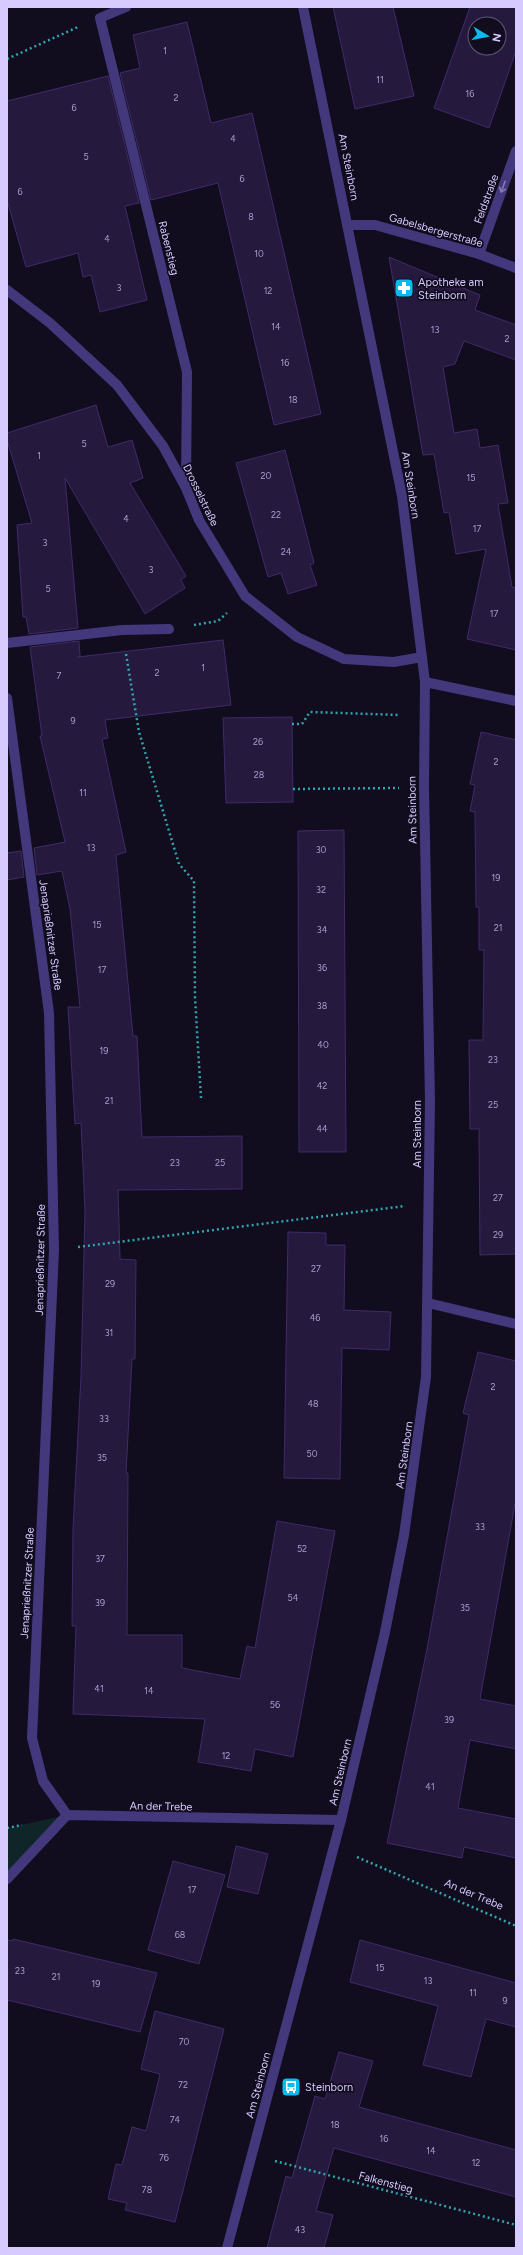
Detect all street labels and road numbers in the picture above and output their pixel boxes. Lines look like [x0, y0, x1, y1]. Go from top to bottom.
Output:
street label: Am Steinborn [336, 133, 361, 202]
street label: Feldstraße [472, 173, 501, 226]
street label: Gabelsbergerstraße [387, 211, 484, 250]
street label: Rabenstieg [156, 220, 182, 277]
street label: Am Steinborn [399, 451, 422, 520]
street label: Drosselstraße [180, 462, 221, 528]
street label: Am Steinborn [405, 776, 420, 844]
street label: Jenaprießnitzer Straße [36, 879, 65, 991]
street label: Am Steinborn [411, 1100, 424, 1168]
street label: Jenaprießnitzer Straße [33, 1204, 48, 1316]
street label: Am Steinborn [393, 1421, 416, 1490]
street label: Jenaprießnitzer Straße [18, 1527, 37, 1639]
street label: Am Steinborn [327, 1738, 354, 1807]
street label: An der Trebe [129, 1799, 193, 1814]
street label: An der Trebe [442, 1876, 505, 1913]
street label: Am Steinborn [243, 2051, 274, 2120]
street label: Falkenstieg [357, 2169, 414, 2196]

